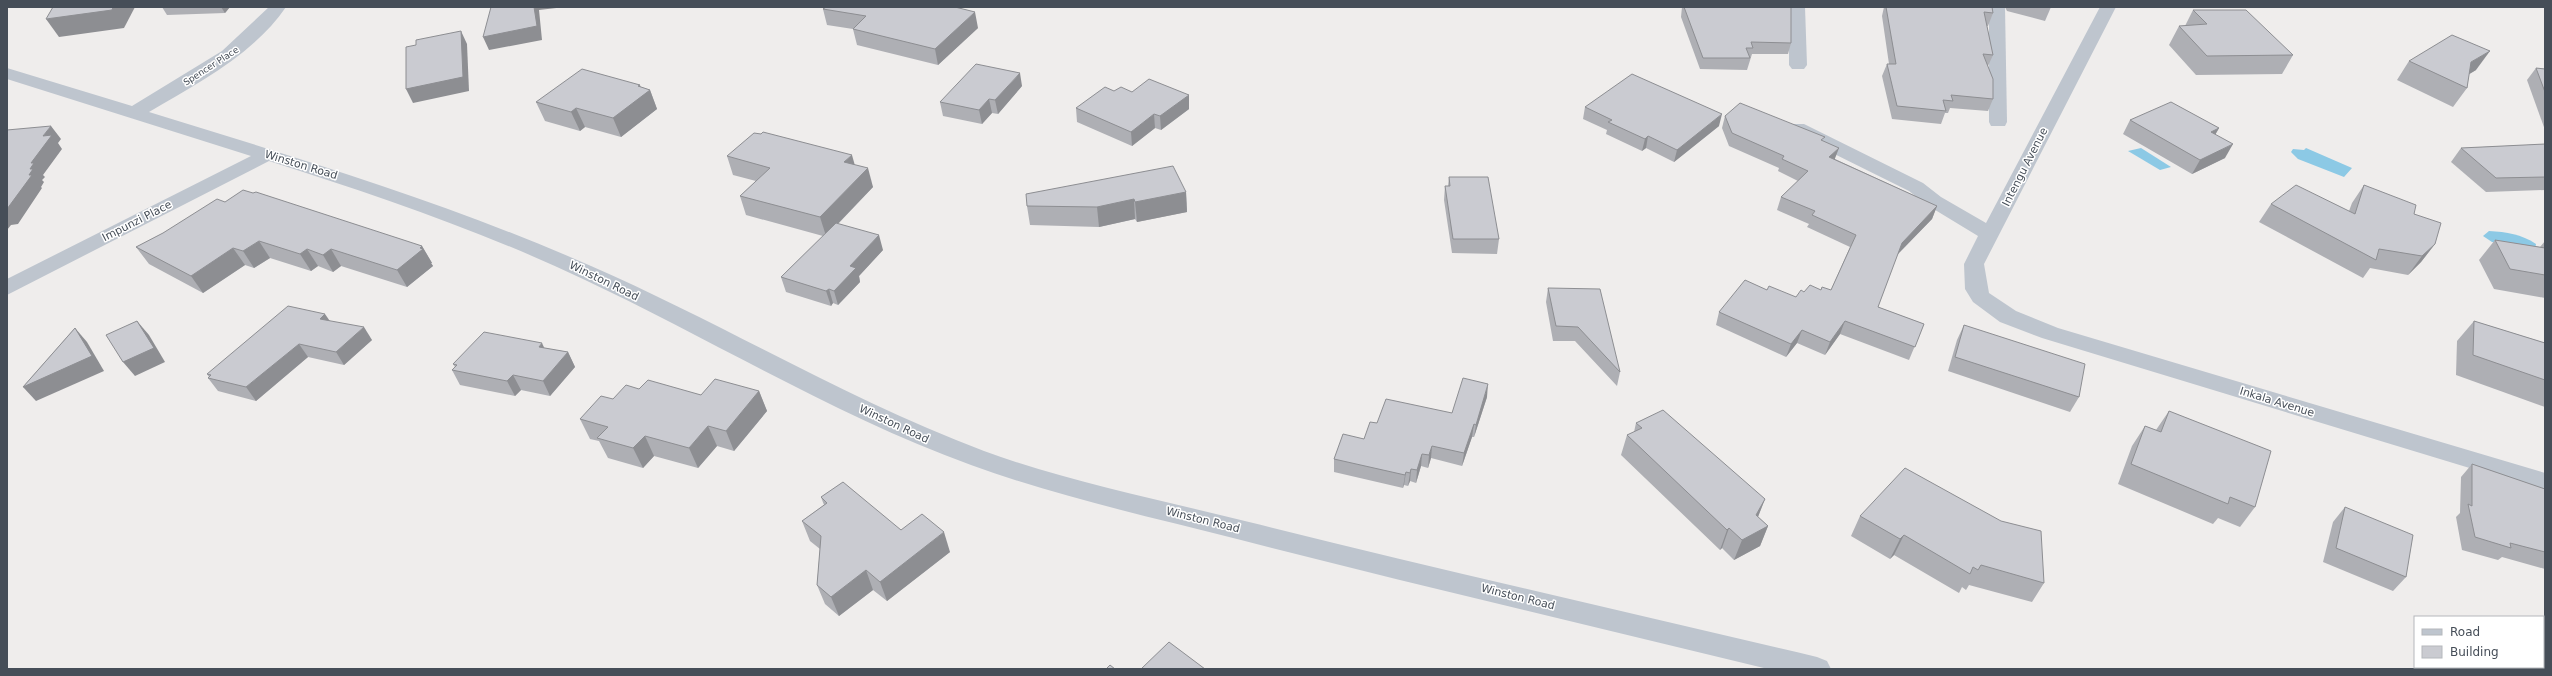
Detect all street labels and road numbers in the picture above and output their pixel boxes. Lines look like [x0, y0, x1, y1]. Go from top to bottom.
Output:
street label: Spencer Place [182, 44, 241, 88]
street label: Intengu Avenue [2000, 125, 2051, 209]
street label: Winston Road [263, 148, 339, 182]
street label: Impunzi Place [100, 198, 174, 244]
street label: Winston Road [567, 259, 641, 303]
street label: Inkala Avenue [2238, 384, 2316, 420]
street label: Winston Road [857, 402, 931, 446]
street label: Winston Road [1165, 505, 1241, 535]
street label: Winston Road [1480, 582, 1556, 612]

